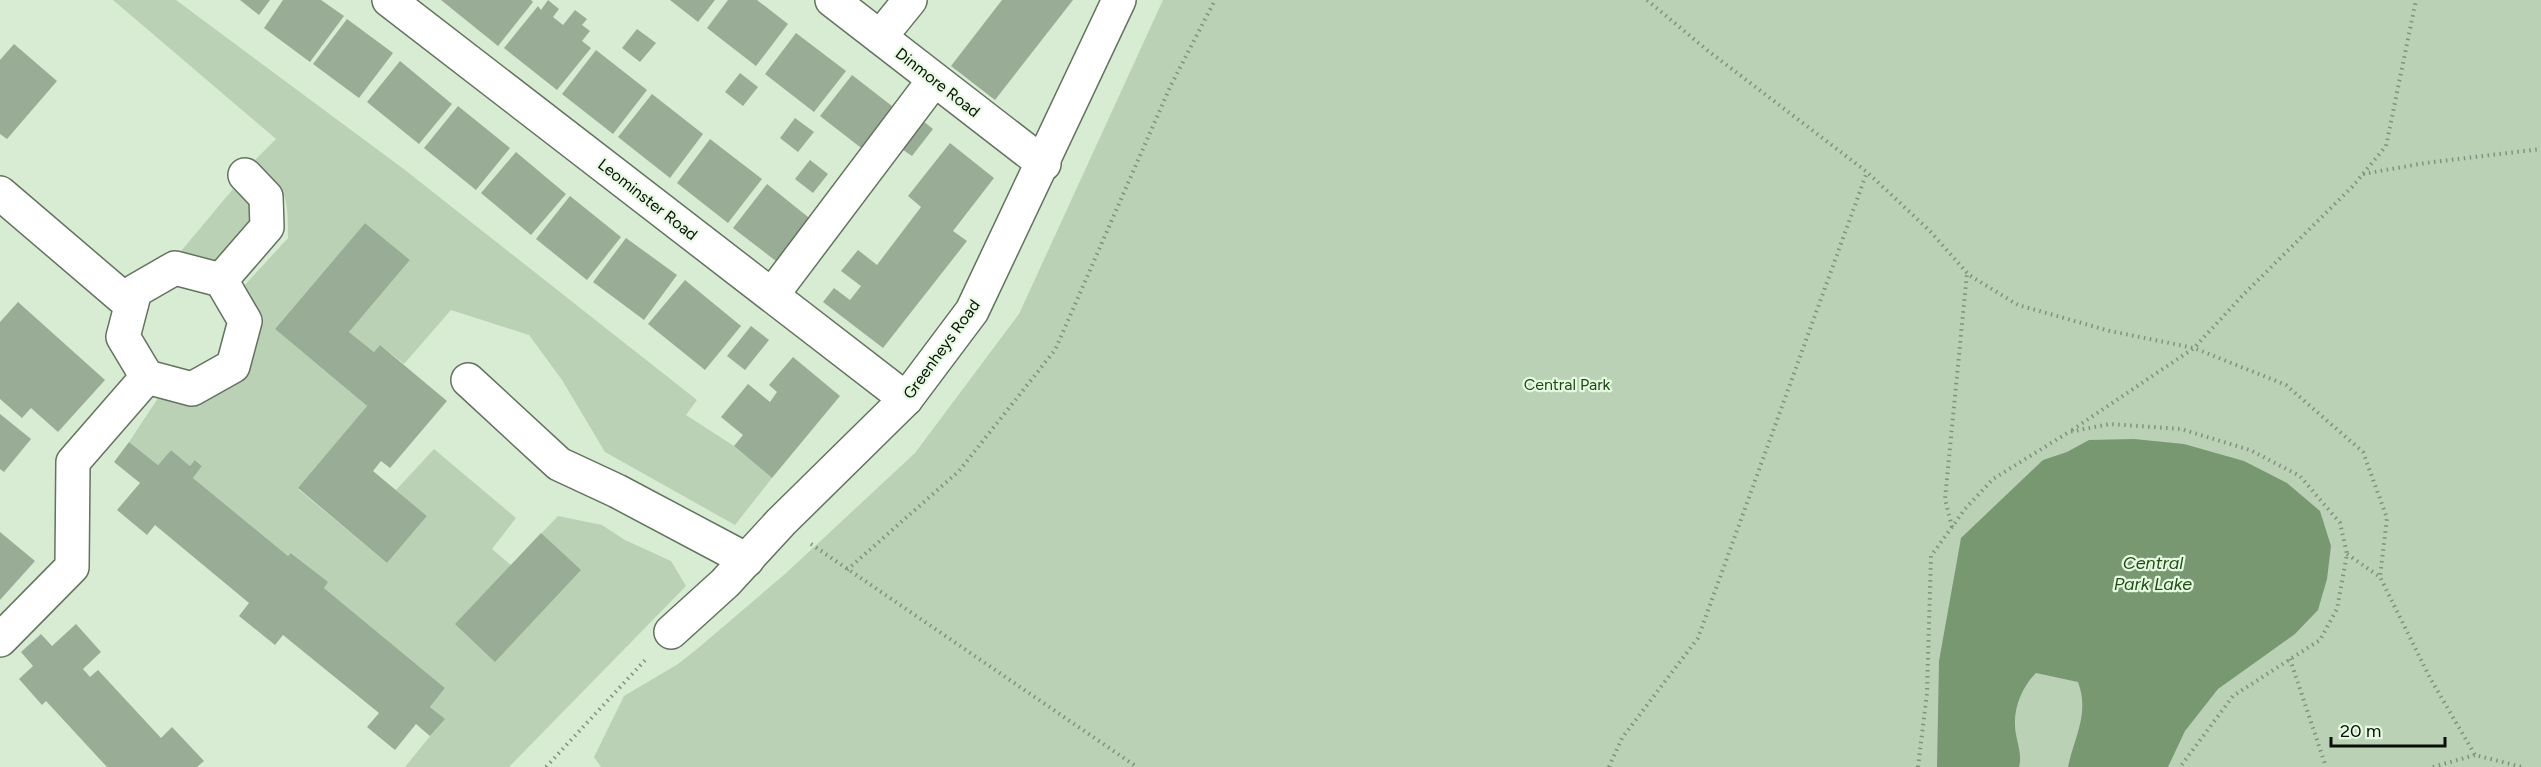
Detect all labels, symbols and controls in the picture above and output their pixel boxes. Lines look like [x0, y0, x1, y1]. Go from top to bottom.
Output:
street label: Dinmore Road [892, 44, 984, 121]
street label: Leominster Road [594, 155, 701, 244]
street label: Greenheys Road [899, 296, 984, 403]
park label: Central Park [1524, 375, 1611, 394]
water label: Central Park Lake [2114, 552, 2192, 595]
scale bar [2331, 710, 2445, 748]
text: 20 m [2340, 720, 2381, 742]

